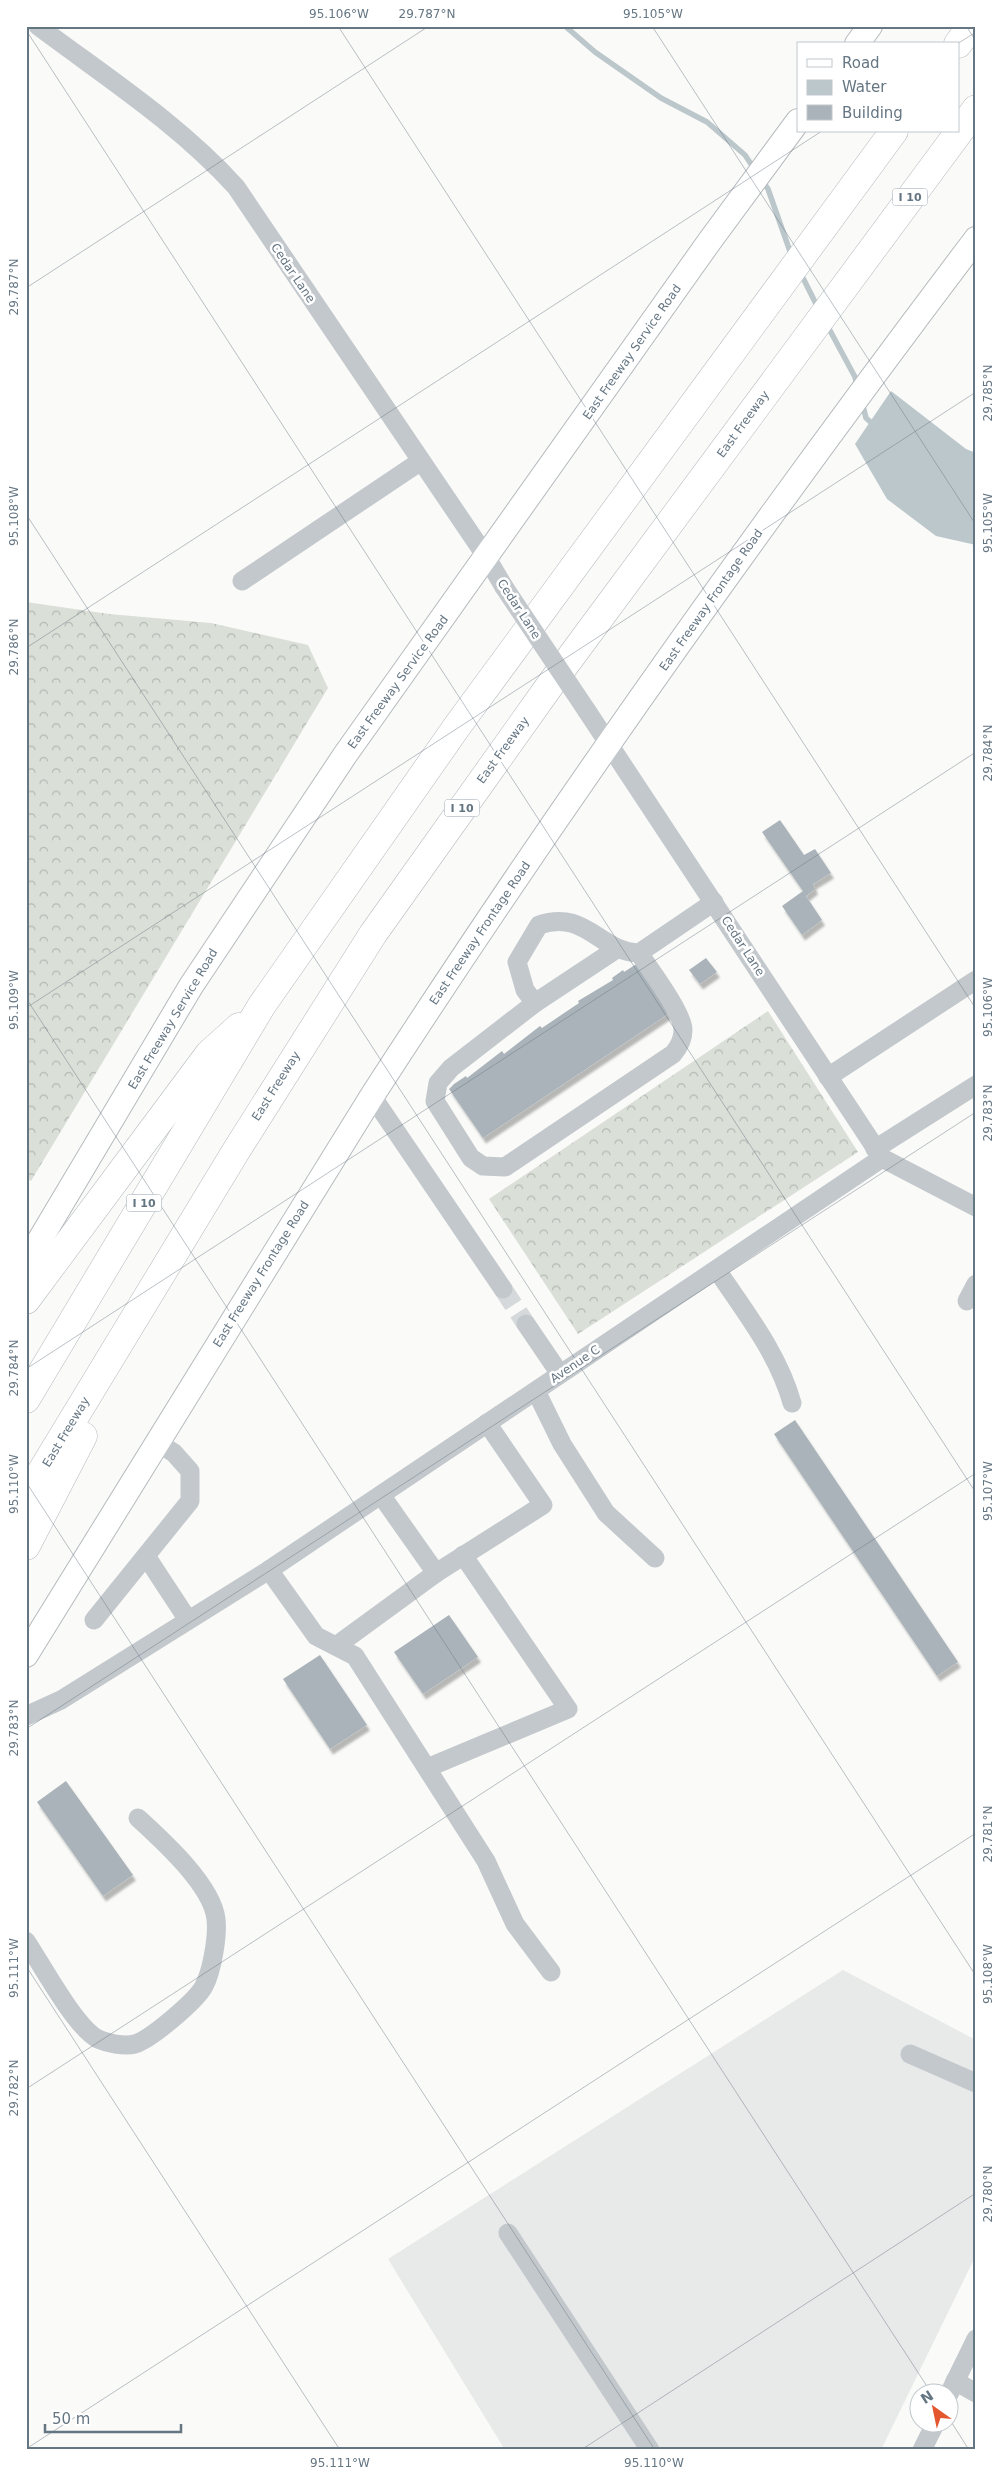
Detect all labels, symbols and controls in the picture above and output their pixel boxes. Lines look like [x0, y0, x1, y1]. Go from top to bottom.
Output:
text: 95.106°W [309, 7, 369, 21]
text: 29.787°N [399, 7, 455, 21]
text: 95.105°W [623, 7, 683, 21]
legend [797, 42, 960, 132]
text: Road [842, 54, 880, 72]
text: Water [842, 78, 887, 96]
text: Building [842, 104, 903, 122]
road number: I 10 [892, 188, 928, 206]
street label: Cedar Lane [268, 241, 318, 305]
text: 29.787°N [7, 259, 21, 315]
street label: East Freeway Service Road [580, 282, 684, 422]
text: 29.785°N [981, 365, 995, 421]
street label: East Freeway [714, 388, 772, 460]
text: 95.108°W [7, 486, 21, 546]
text: 95.105°W [981, 493, 995, 553]
street label: East Freeway Frontage Road [657, 526, 765, 674]
street label: Cedar Lane [494, 576, 544, 642]
street label: East Freeway Service Road [345, 613, 451, 751]
text: 29.786°N [7, 619, 21, 675]
street label: East Freeway [474, 714, 532, 786]
text: 29.784°N [981, 725, 995, 781]
road number: I 10 [444, 800, 480, 816]
street label: East Freeway Frontage Road [427, 859, 533, 1007]
street label: Cedar Lane [718, 913, 768, 979]
street label: East Freeway Service Road [125, 946, 221, 1092]
text: 95.109°W [7, 970, 21, 1030]
text: 95.106°W [981, 977, 995, 1037]
street label: East Freeway [249, 1049, 303, 1123]
text: 29.783°N [981, 1085, 995, 1141]
road number: I 10 [126, 1194, 162, 1212]
street label: East Freeway Frontage Road [210, 1198, 312, 1350]
text: 29.784°N [7, 1340, 21, 1396]
street label: Avenue C [548, 1342, 602, 1386]
street label: East Freeway [40, 1394, 92, 1470]
text: 95.110°W [7, 1454, 21, 1514]
text: 95.107°W [981, 1461, 995, 1521]
text: 29.783°N [7, 1700, 21, 1756]
text: 29.781°N [981, 1806, 995, 1862]
text: 95.111°W [7, 1938, 21, 1998]
text: 95.108°W [981, 1944, 995, 2004]
text: 29.782°N [7, 2060, 21, 2116]
text: 29.780°N [981, 2166, 995, 2222]
north arrow [910, 2384, 960, 2434]
text: N [918, 2387, 936, 2407]
scale bar [45, 2401, 181, 2433]
text: 50 m [52, 2410, 90, 2428]
text: 95.111°W [310, 2456, 370, 2470]
text: 95.110°W [624, 2456, 684, 2470]

